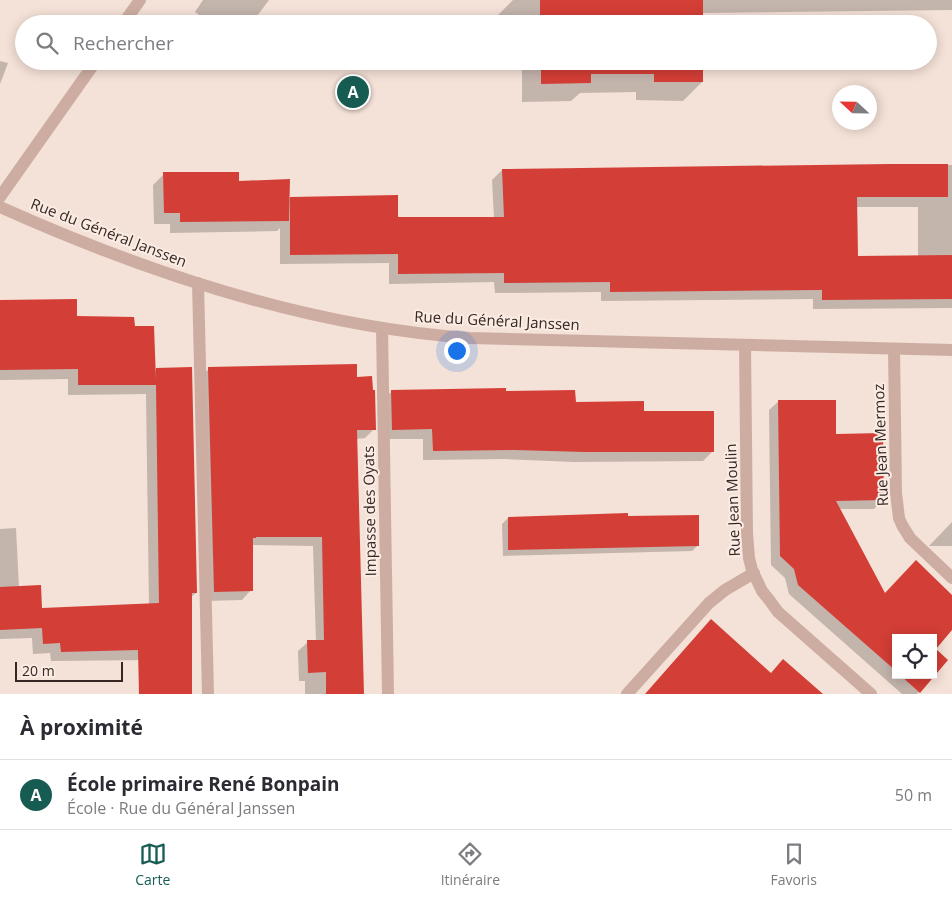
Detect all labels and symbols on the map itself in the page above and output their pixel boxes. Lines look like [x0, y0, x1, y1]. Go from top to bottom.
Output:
pin: A [337, 73, 369, 111]
north arrow [832, 85, 877, 130]
street label: Rue du Général Janssen [28, 193, 190, 271]
street label: Rue du Général Janssen [414, 306, 580, 334]
your location [444, 338, 470, 364]
street label: Rue Jean Mermoz [868, 383, 892, 507]
street label: Rue Jean Moulin [720, 443, 744, 557]
street label: Impasse des Oyats [358, 445, 380, 577]
scale bar [15, 659, 122, 682]

